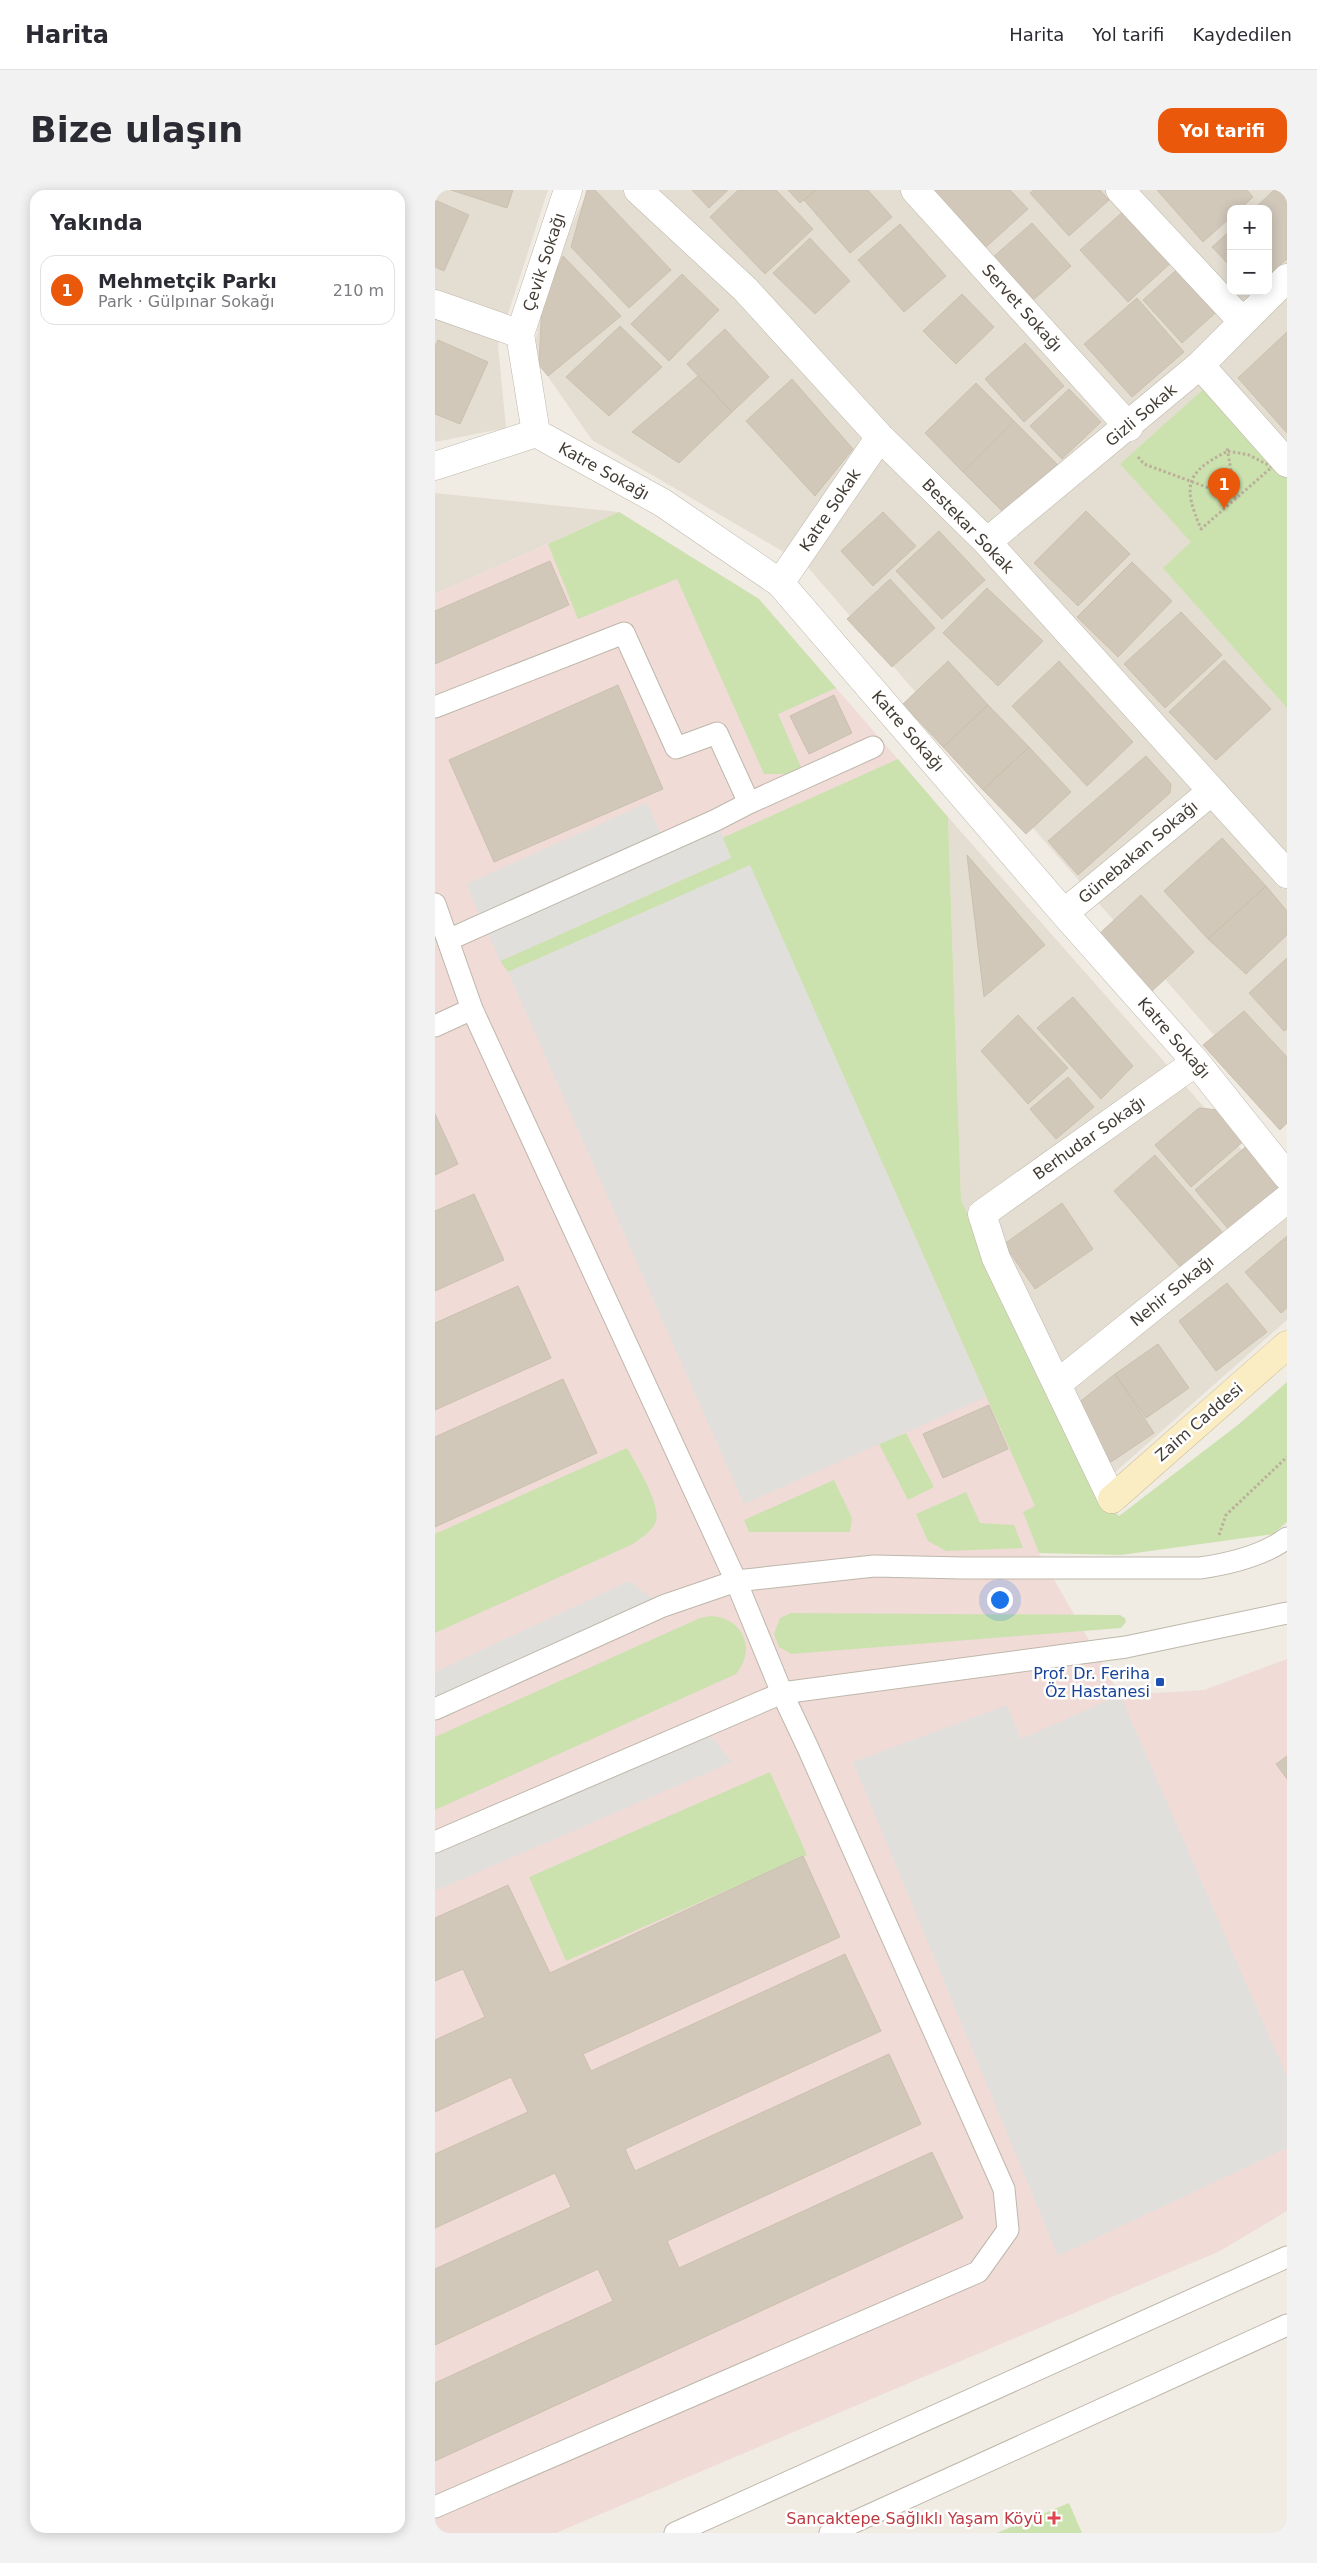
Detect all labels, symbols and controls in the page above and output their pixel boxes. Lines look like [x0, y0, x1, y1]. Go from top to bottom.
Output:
text: Harita [25, 21, 109, 49]
text: Harita [1009, 24, 1064, 45]
text: Yol tarifi [1092, 24, 1164, 45]
text: Kaydedilen [1192, 24, 1292, 45]
button: Yol tarifi [1158, 108, 1287, 153]
text: Bize ulaşın [30, 110, 243, 150]
map controls [1227, 205, 1272, 295]
button: + [1227, 205, 1272, 250]
street label: Çevik Sokağı [519, 210, 569, 314]
text: Yakında [50, 211, 143, 235]
button: − [1227, 250, 1272, 295]
street label: Servet Sokağı [978, 261, 1066, 355]
text: Mehmetçik Parkı [98, 270, 277, 292]
text: 1 [61, 281, 73, 300]
text: 210 m [333, 281, 384, 300]
text: Park · Gülpınar Sokağı [98, 292, 274, 311]
street label: Gizli Sokak [1101, 379, 1181, 450]
street label: Katre Sokağı [555, 438, 653, 504]
street label: Katre Sokak [795, 465, 865, 555]
pin: 1 [1208, 468, 1240, 509]
street label: Bestekar Sokak [918, 475, 1018, 578]
street label: Katre Sokağı [868, 687, 948, 775]
street label: Günebakan Sokağı [1075, 797, 1201, 907]
street label: Katre Sokağı [1134, 994, 1214, 1082]
street label: Berhudar Sokağı [1029, 1092, 1149, 1184]
street label: Nehir Sokağı [1127, 1252, 1217, 1330]
street label: Zaim Caddesi [1151, 1379, 1247, 1465]
your location [987, 1587, 1013, 1613]
place label: Prof. Dr. Feriha Öz Hastanesi [1033, 1664, 1150, 1701]
marker: Prof. Dr. Feriha Öz Hastanesi [1154, 1676, 1166, 1688]
place label: Sancaktepe Sağlıklı Yaşam Köyü [786, 2509, 1043, 2528]
marker: Sancaktepe Sağlıklı Yaşam Köyü [1047, 2511, 1061, 2525]

